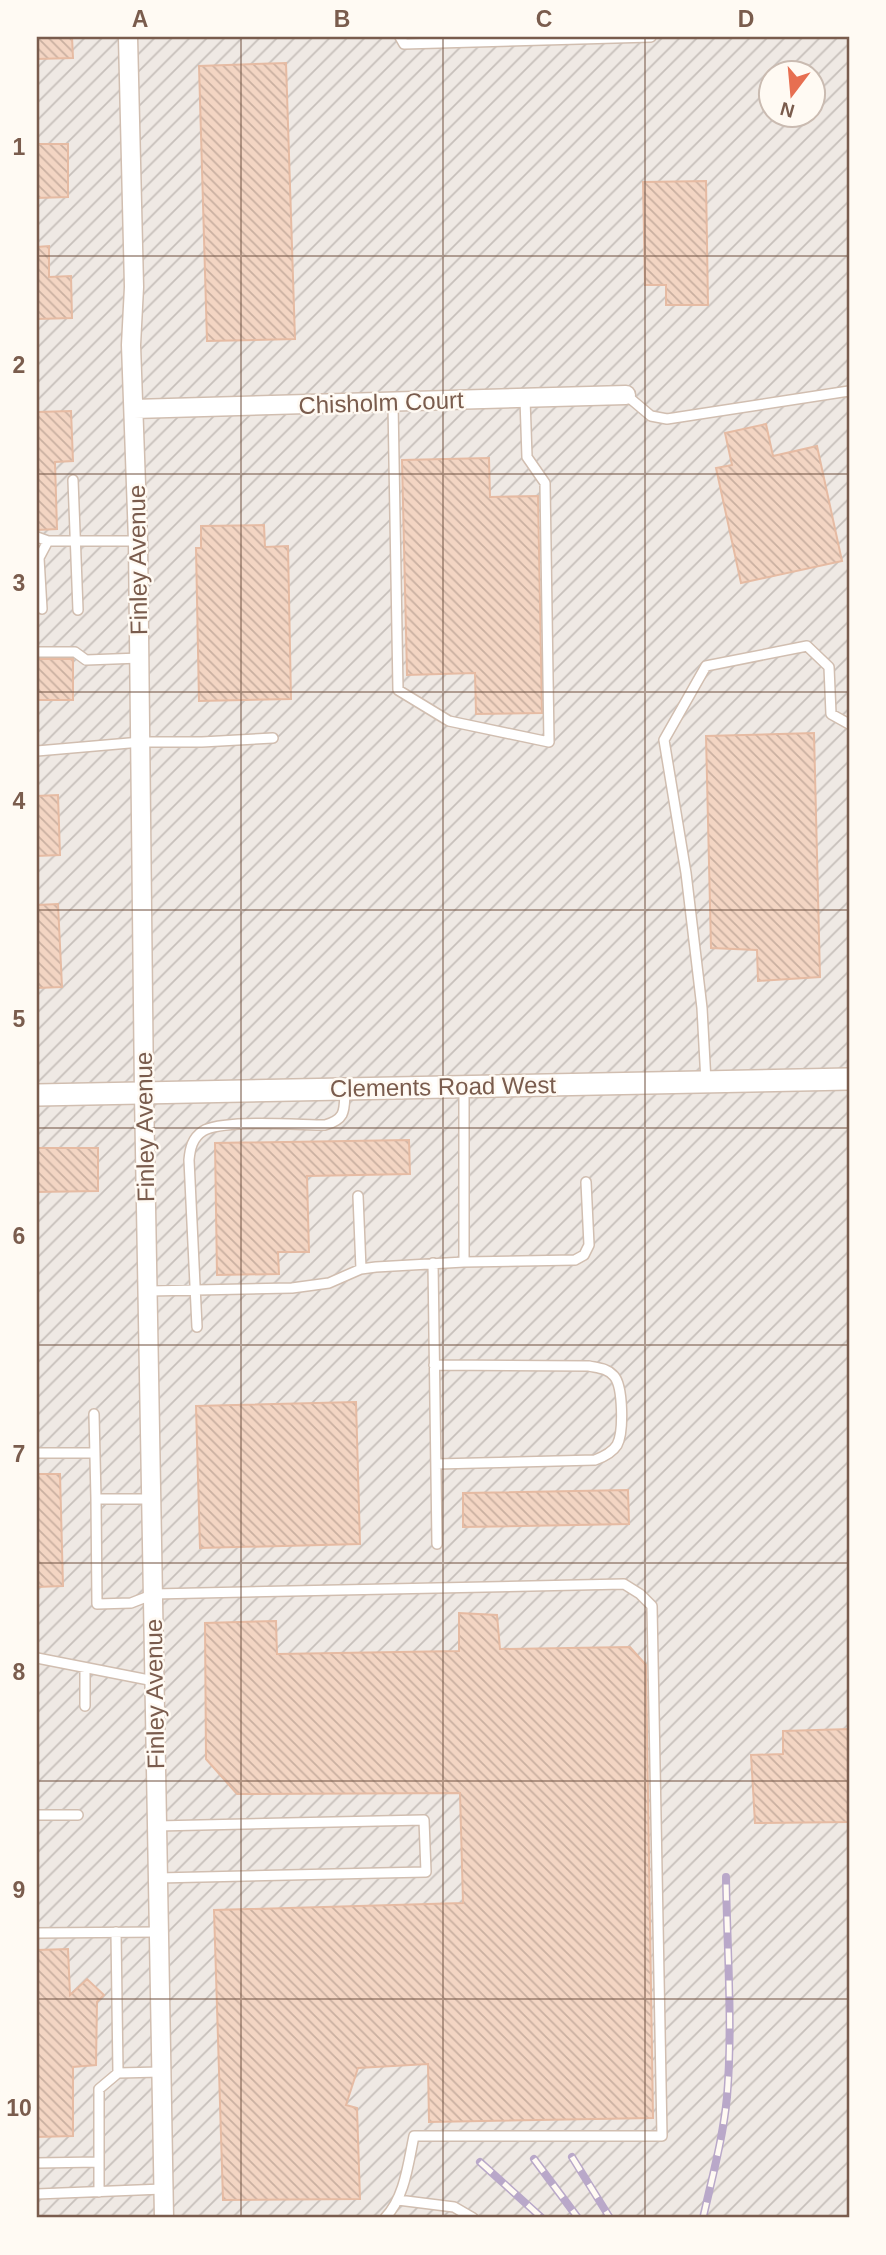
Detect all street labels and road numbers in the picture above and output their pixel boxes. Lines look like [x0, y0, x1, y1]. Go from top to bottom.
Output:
street label: Chisholm Court [298, 386, 464, 419]
street label: Finley Avenue [123, 485, 152, 635]
street label: Finley Avenue [130, 1052, 159, 1202]
street label: Clements Road West [330, 1071, 557, 1102]
street label: Finley Avenue [140, 1619, 169, 1769]

